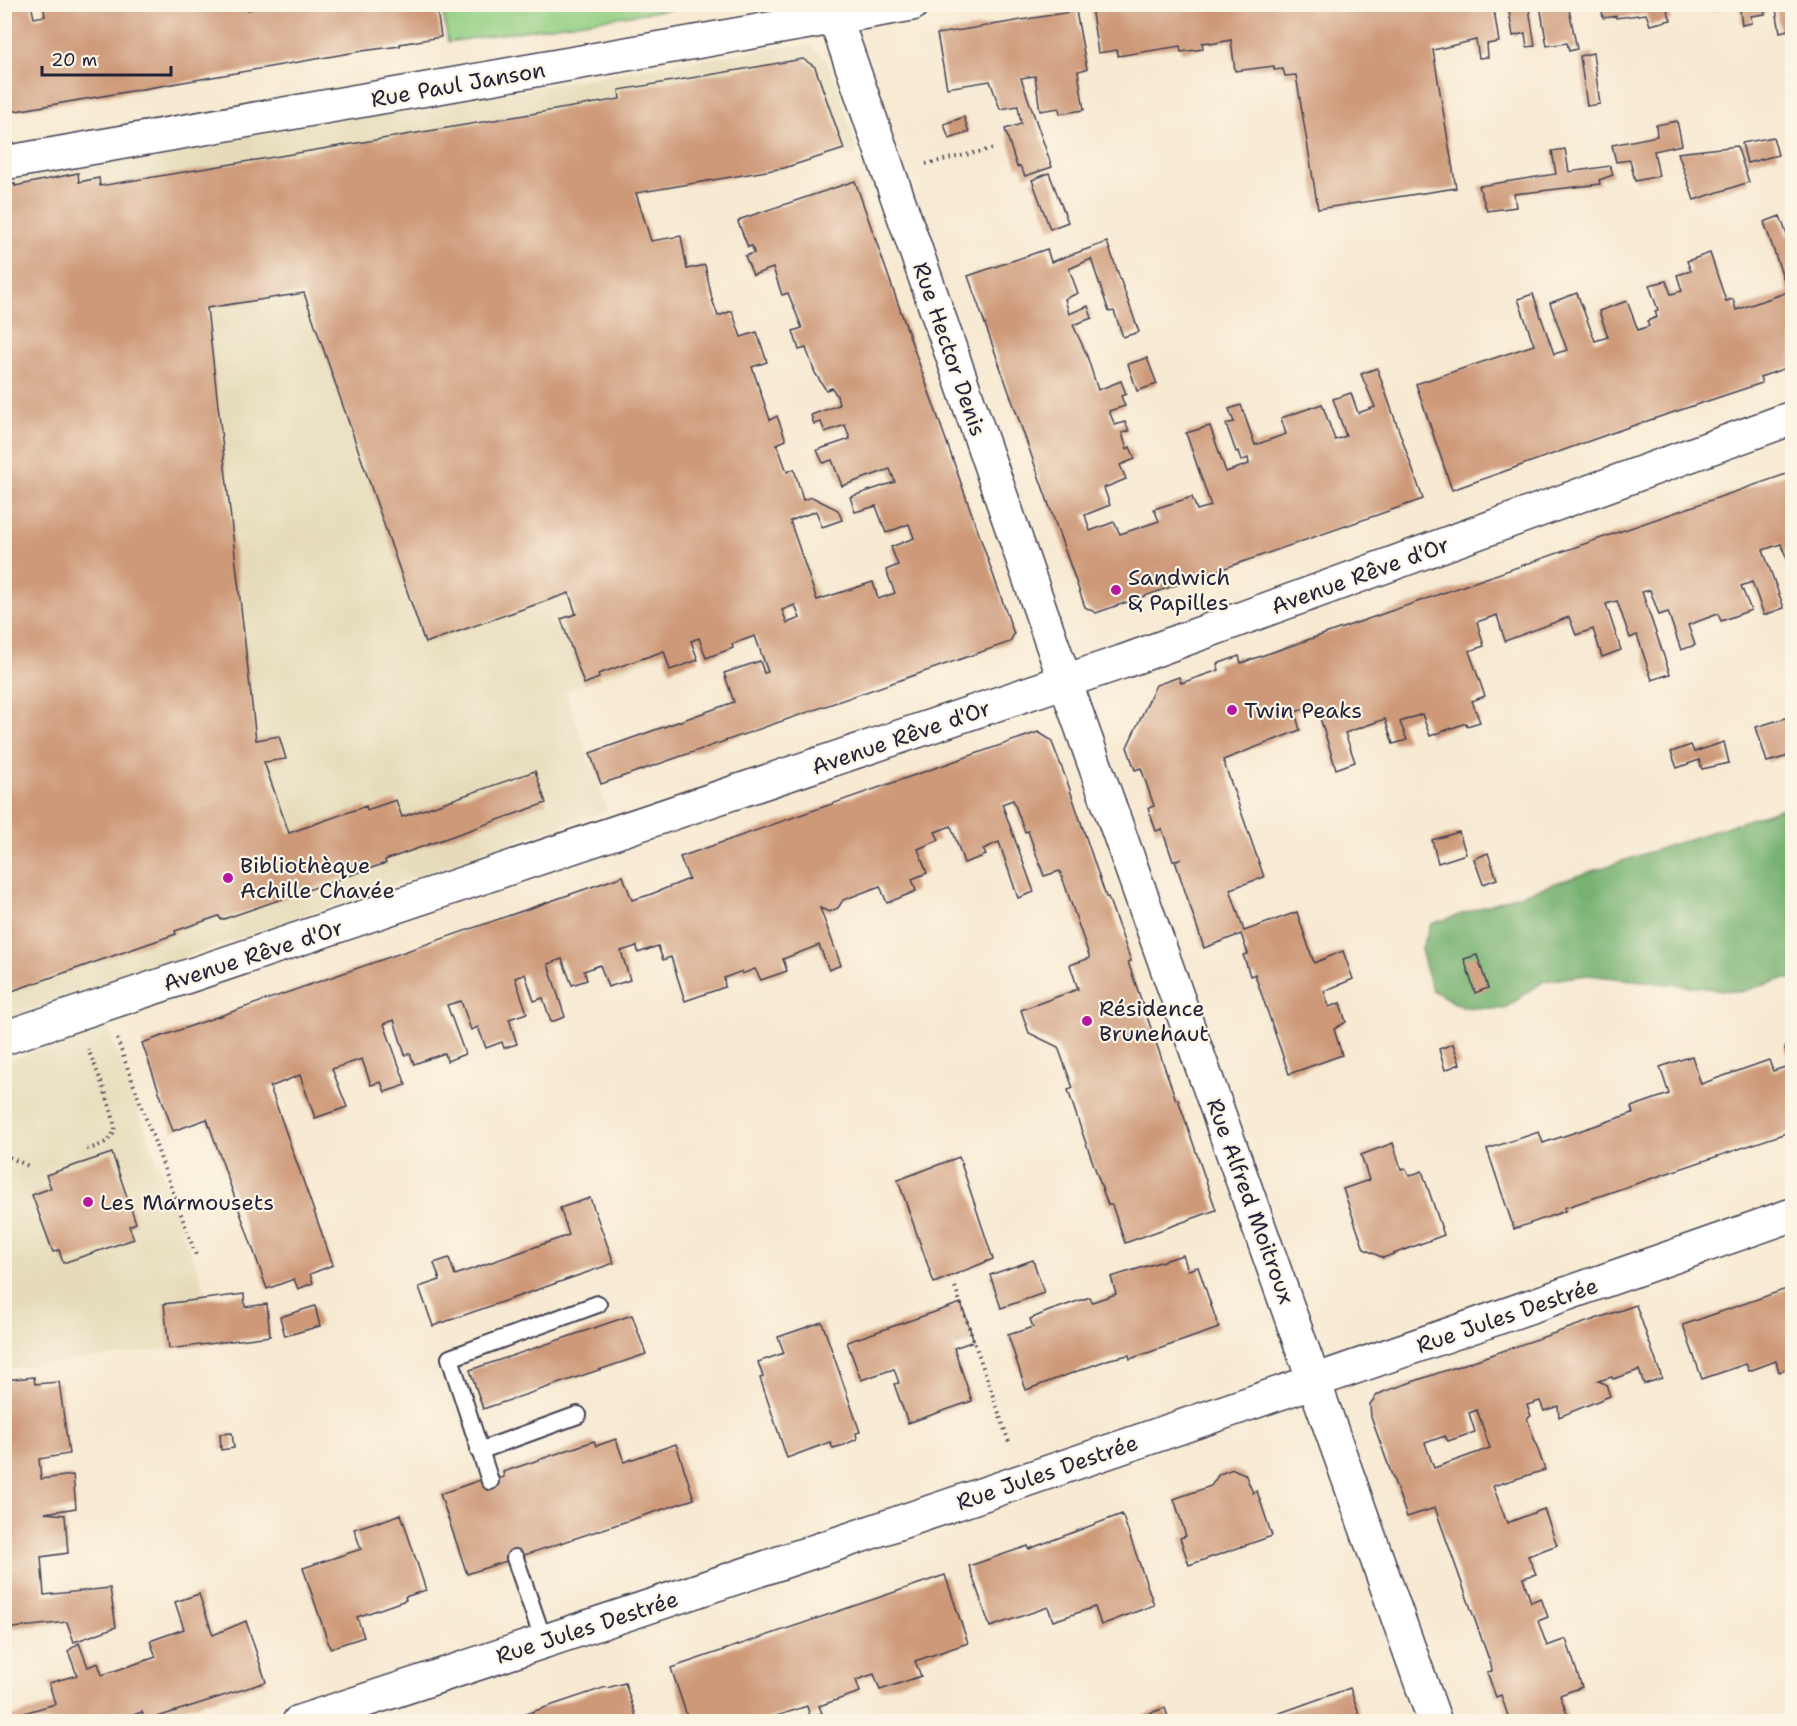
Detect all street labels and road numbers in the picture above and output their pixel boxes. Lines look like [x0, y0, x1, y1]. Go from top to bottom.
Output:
street label: Rue Paul Janson [369, 55, 548, 114]
street label: Rue Hector Denis [906, 258, 993, 440]
street label: Avenue Rêve d'Or [1267, 530, 1453, 621]
street label: Avenue Rêve d'Or [808, 693, 994, 782]
street label: Avenue Rêve d'Or [160, 913, 347, 998]
street label: Rue Alfred Moitroux [1200, 1095, 1301, 1308]
street label: Rue Jules Destrée [1413, 1271, 1602, 1360]
street label: Rue Jules Destrée [953, 1428, 1142, 1517]
street label: Rue Jules Destrée [492, 1584, 682, 1671]

